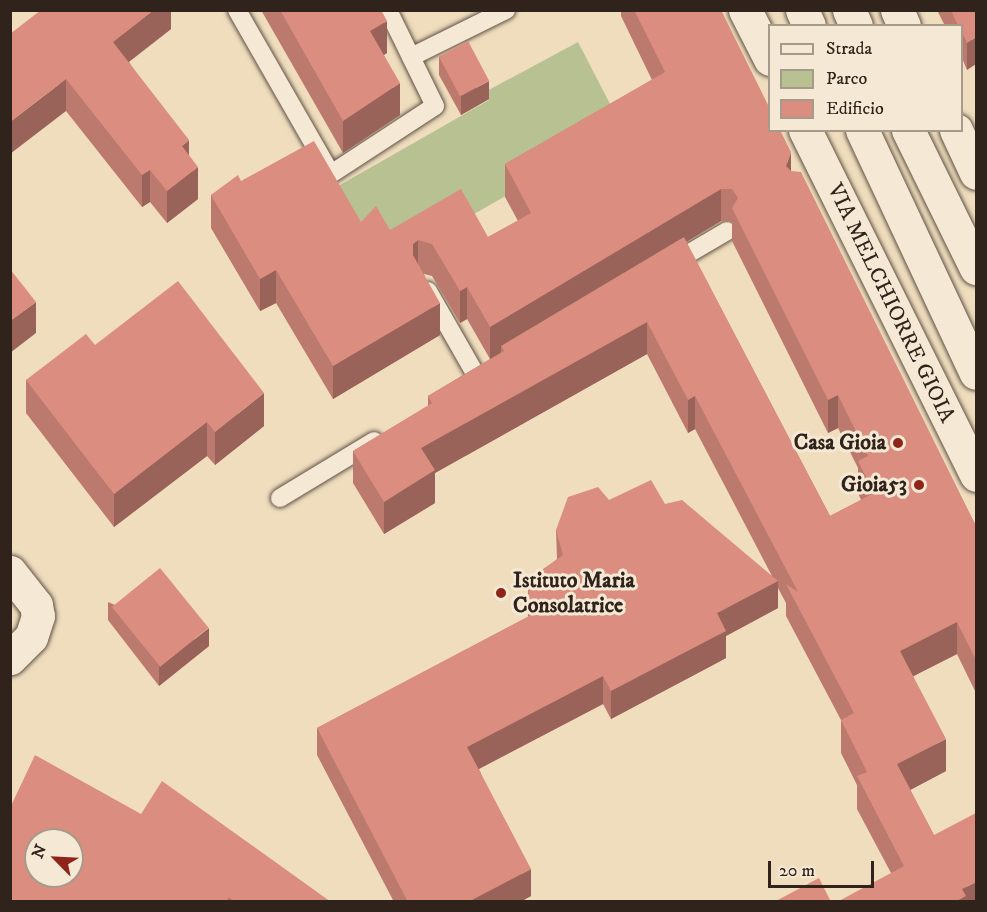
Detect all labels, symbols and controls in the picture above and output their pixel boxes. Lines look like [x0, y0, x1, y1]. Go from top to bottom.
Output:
legend [768, 24, 963, 132]
text: Strada [826, 38, 872, 60]
text: Parco [826, 68, 867, 90]
text: Edificio [826, 98, 884, 120]
street label: VIA MELCHIORRE GIOIA [822, 179, 960, 427]
place label: Casa Gioia [794, 430, 886, 456]
marker: Casa Gioia [891, 436, 905, 450]
place label: Gioia53 [841, 472, 907, 498]
marker: Gioia53 [912, 478, 926, 492]
place label: Istituto Maria Consolatrice [513, 567, 635, 618]
marker: Istituto Maria Consolatrice [494, 586, 508, 600]
north arrow [24, 828, 84, 888]
text: N [28, 841, 51, 862]
scale bar [771, 849, 878, 887]
text: 20 m [779, 860, 815, 882]

